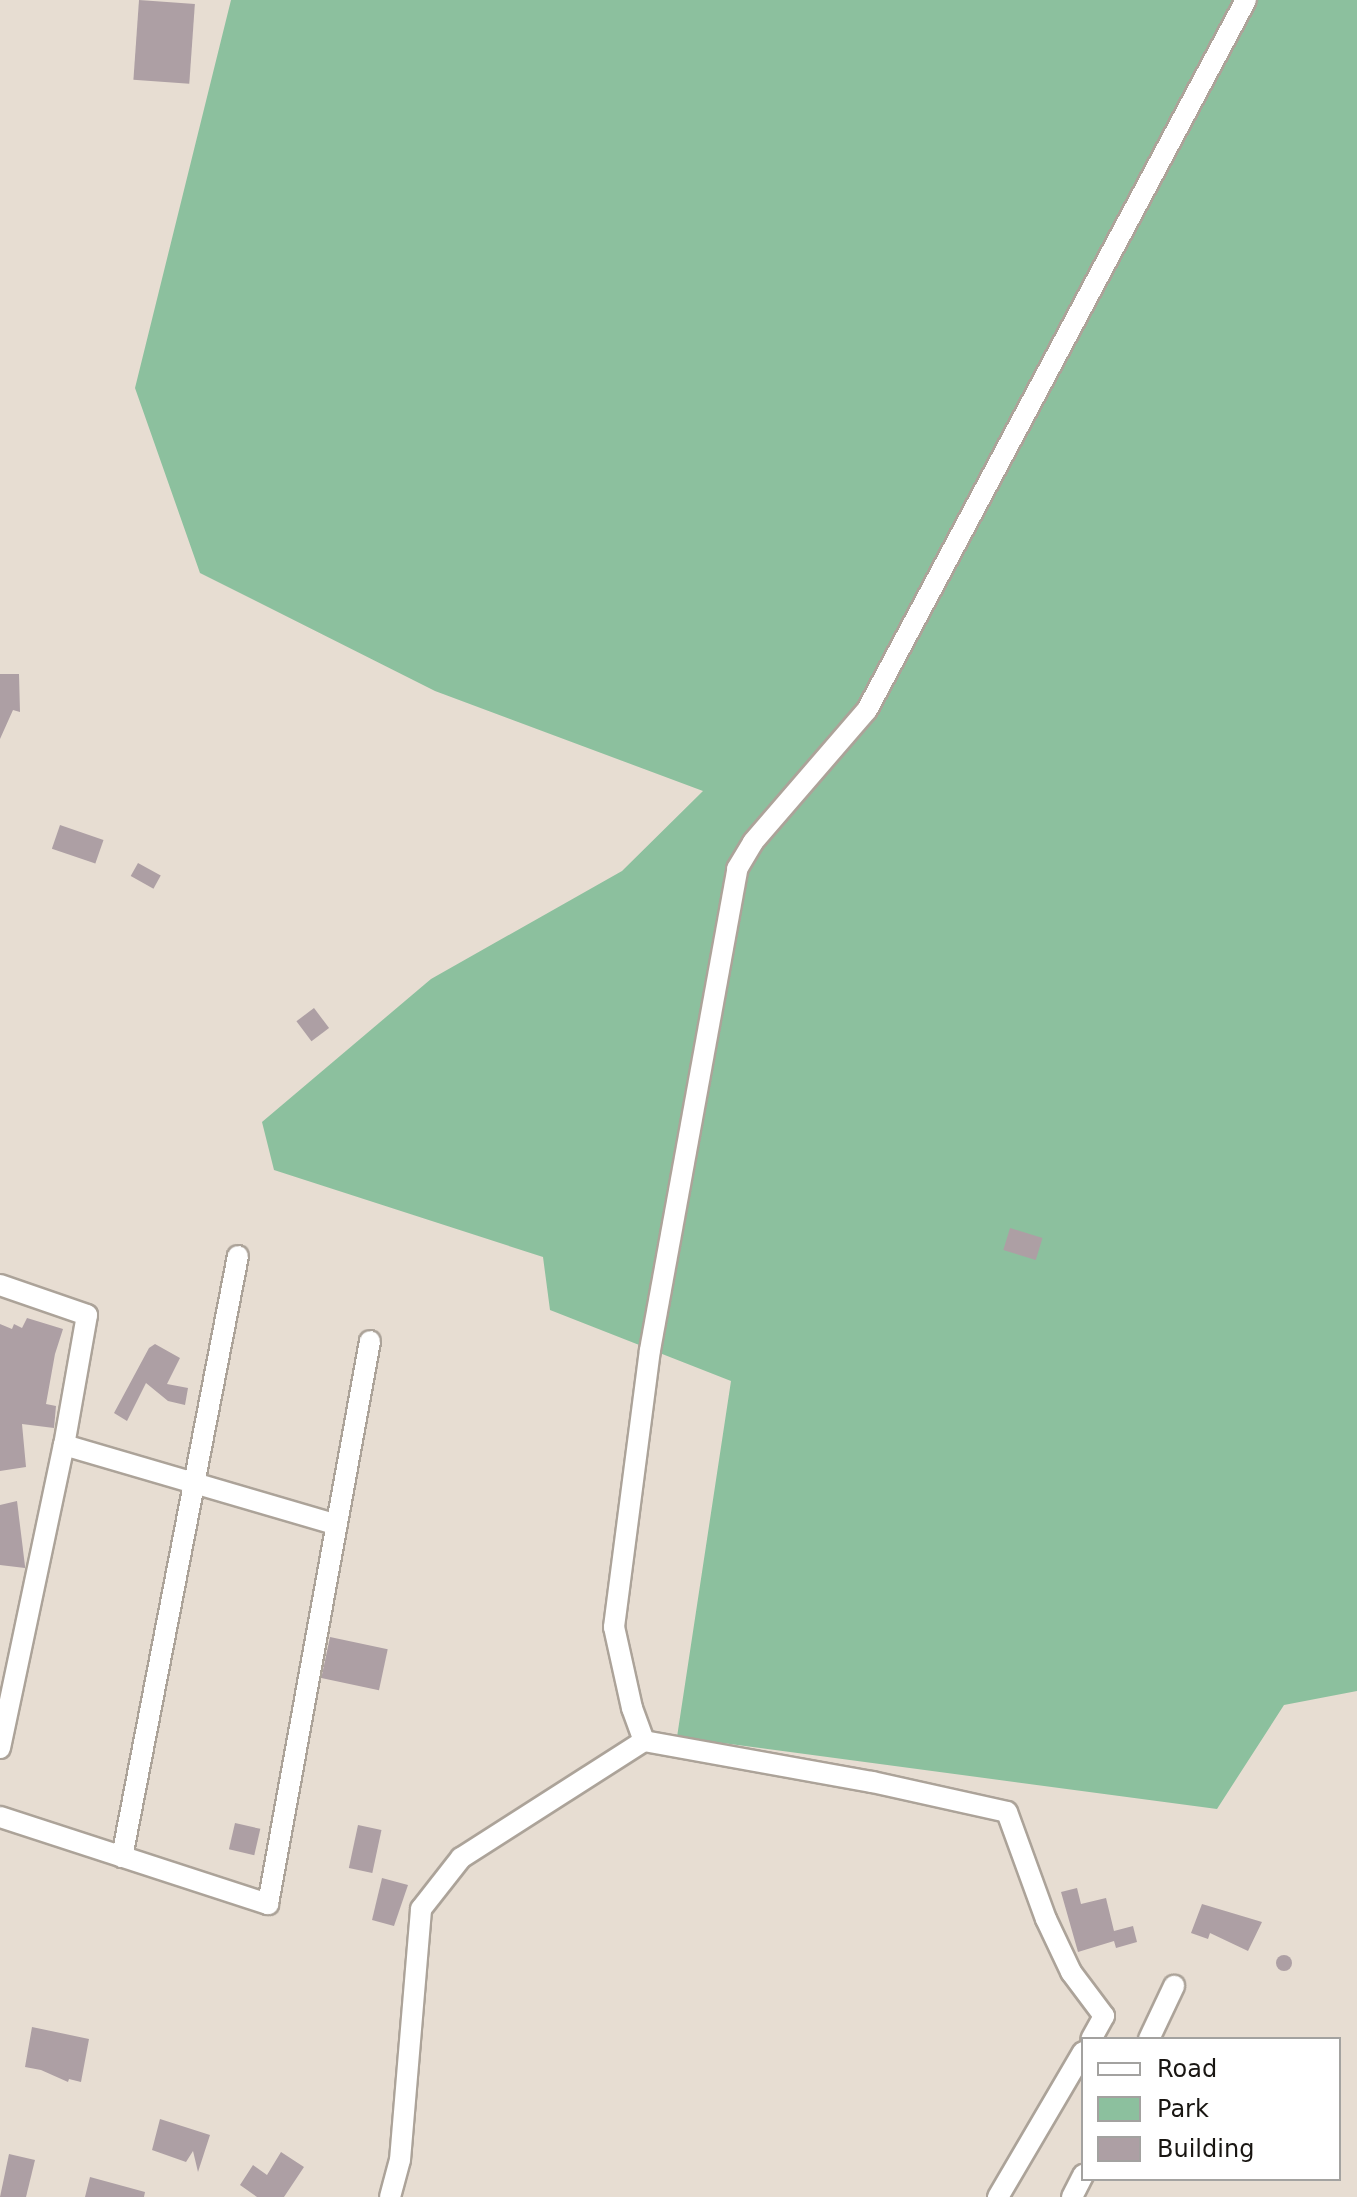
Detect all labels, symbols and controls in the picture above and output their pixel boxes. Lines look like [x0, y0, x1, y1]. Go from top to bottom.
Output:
legend [1081, 2037, 1341, 2181]
text: Road [1157, 2055, 1217, 2083]
text: Park [1157, 2095, 1209, 2123]
text: Building [1157, 2135, 1254, 2163]

